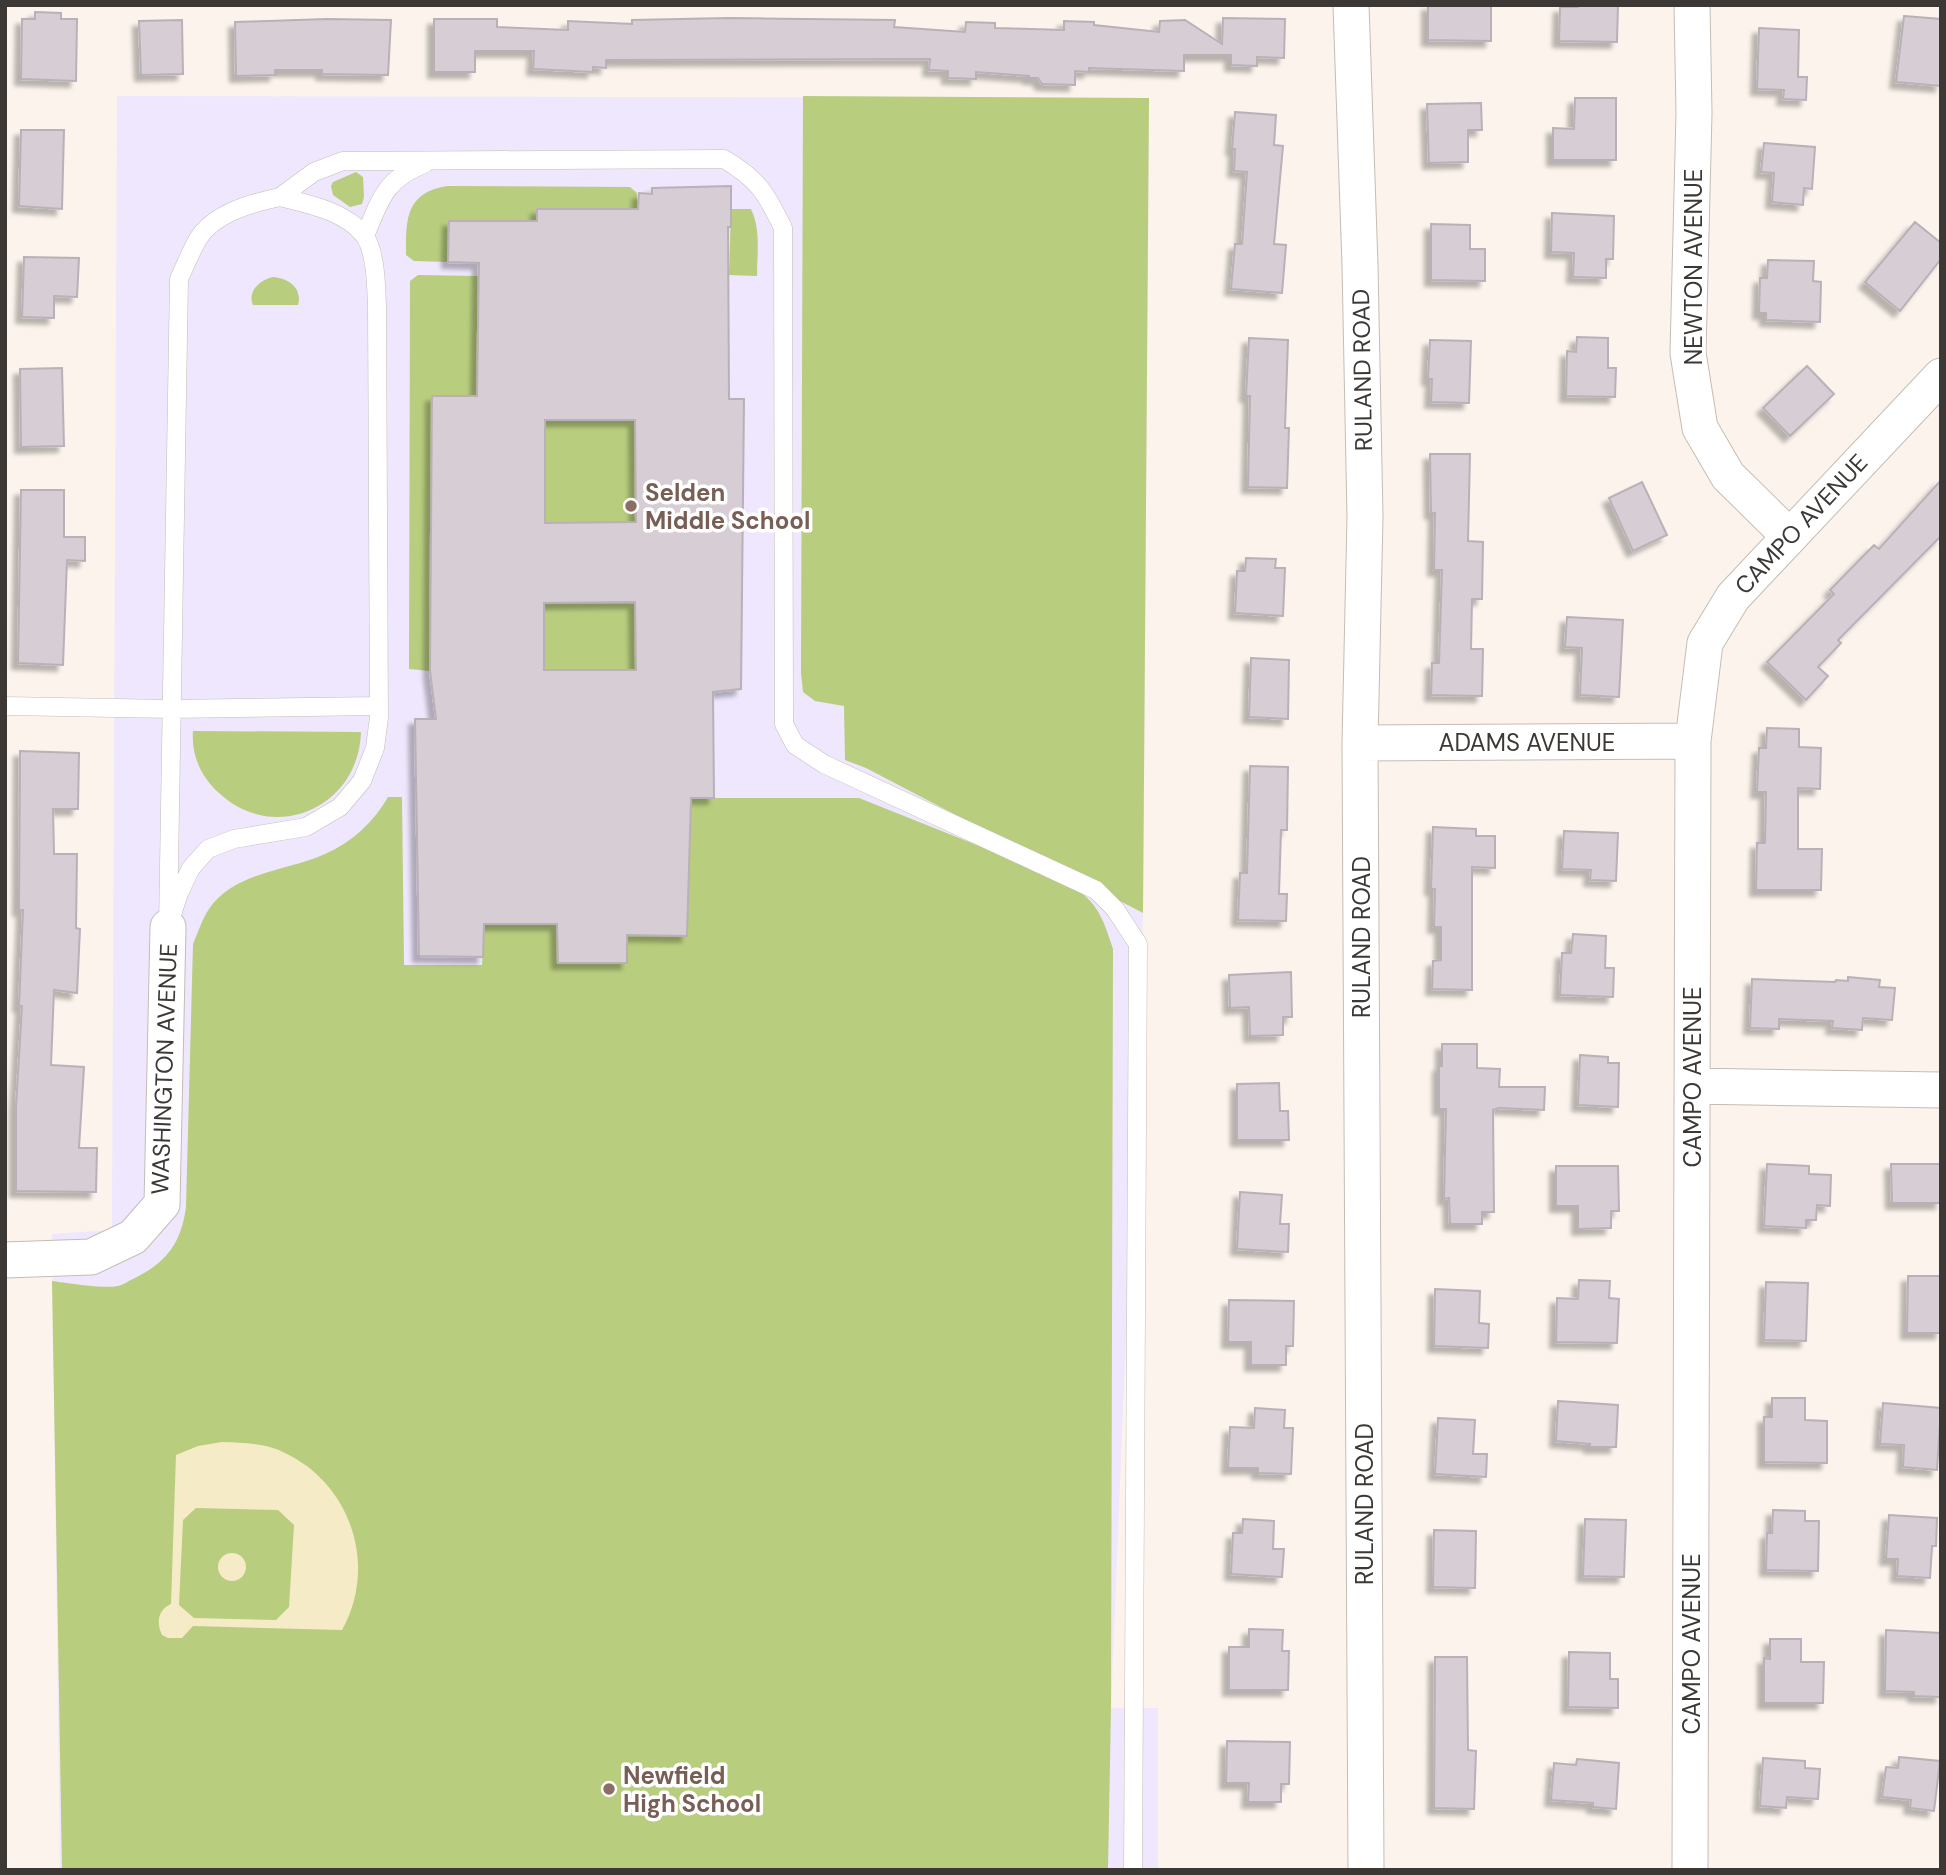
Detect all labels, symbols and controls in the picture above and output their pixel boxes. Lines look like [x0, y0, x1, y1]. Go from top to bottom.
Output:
street label: NEWTON AVENUE [1678, 169, 1709, 365]
street label: RULAND ROAD [1345, 289, 1379, 451]
street label: CAMPO AVENUE [1728, 447, 1874, 601]
place label: Selden Middle School [645, 477, 810, 536]
marker: Selden Middle School [623, 498, 639, 514]
street label: ADAMS AVENUE [1439, 727, 1615, 758]
street label: RULAND ROAD [1346, 856, 1377, 1018]
street label: WASHINGTON AVENUE [144, 943, 184, 1195]
street label: CAMPO AVENUE [1677, 987, 1708, 1167]
street label: RULAND ROAD [1349, 1423, 1380, 1585]
street label: CAMPO AVENUE [1676, 1554, 1707, 1734]
place label: Newfield High School [623, 1760, 761, 1819]
marker: Newfield High School [601, 1781, 617, 1797]

